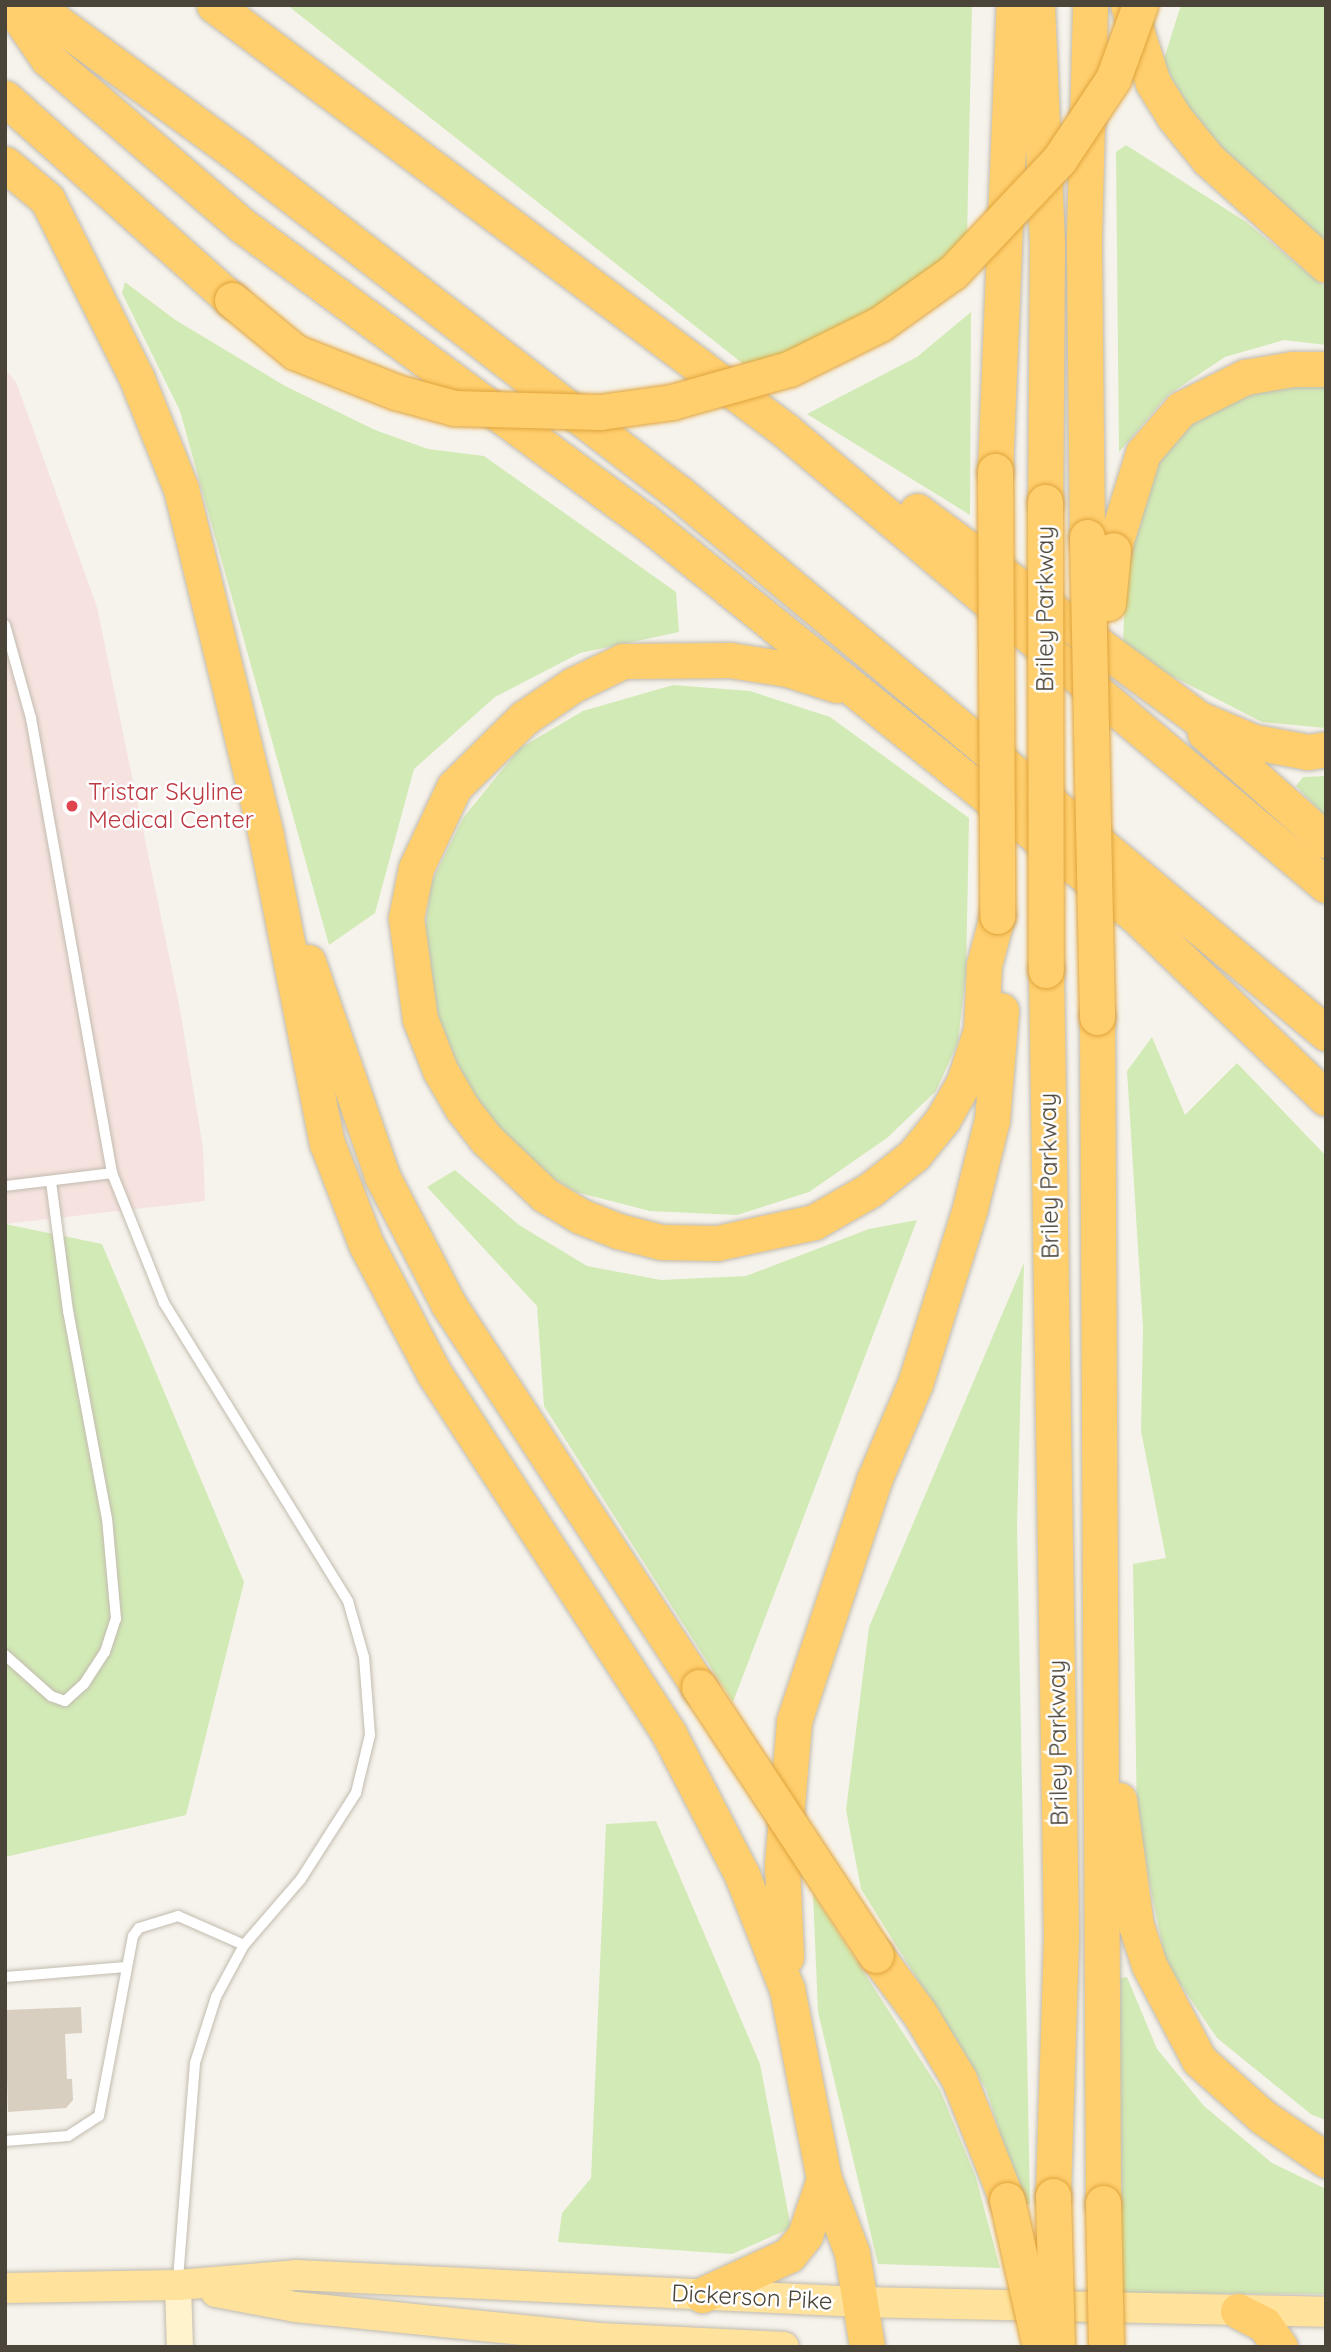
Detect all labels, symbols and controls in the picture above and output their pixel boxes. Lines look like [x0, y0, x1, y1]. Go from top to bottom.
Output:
street label: Briley Parkway [1031, 526, 1059, 692]
place label: Tristar Skyline Medical Center [88, 778, 254, 834]
marker: Tristar Skyline Medical Center [62, 796, 82, 816]
street label: Briley Parkway [1033, 1093, 1065, 1259]
street label: Briley Parkway [1042, 1660, 1074, 1826]
street label: Dickerson Pike [671, 2278, 833, 2316]

